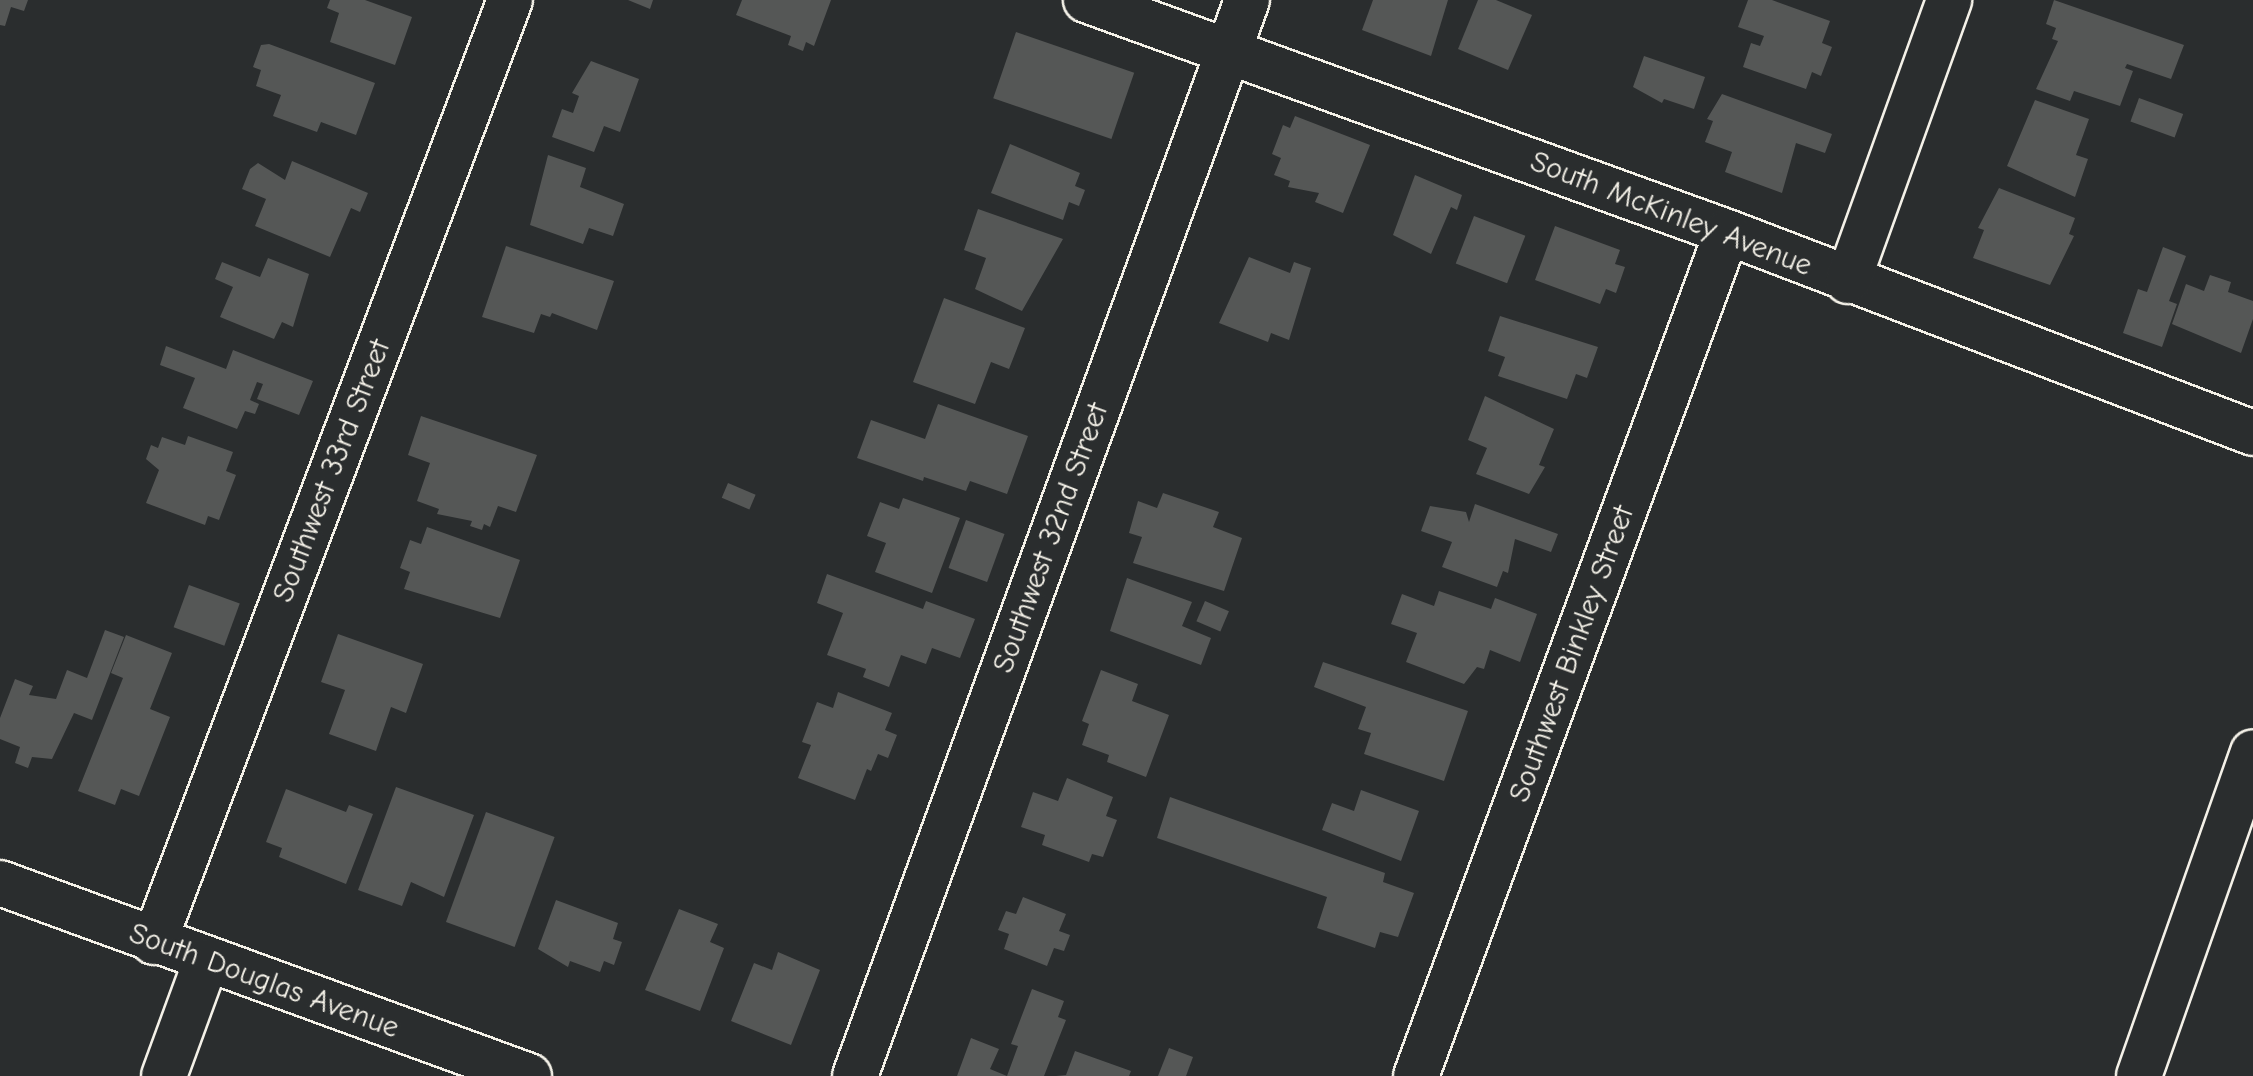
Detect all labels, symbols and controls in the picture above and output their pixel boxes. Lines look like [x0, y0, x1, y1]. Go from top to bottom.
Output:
street label: South McKinley Avenue [1525, 144, 1817, 284]
street label: Southwest 33rd Street [265, 335, 399, 607]
street label: Southwest 32nd Street [985, 398, 1117, 678]
street label: Southwest Binkley Street [1502, 501, 1642, 807]
street label: South Douglas Avenue [124, 915, 404, 1047]

